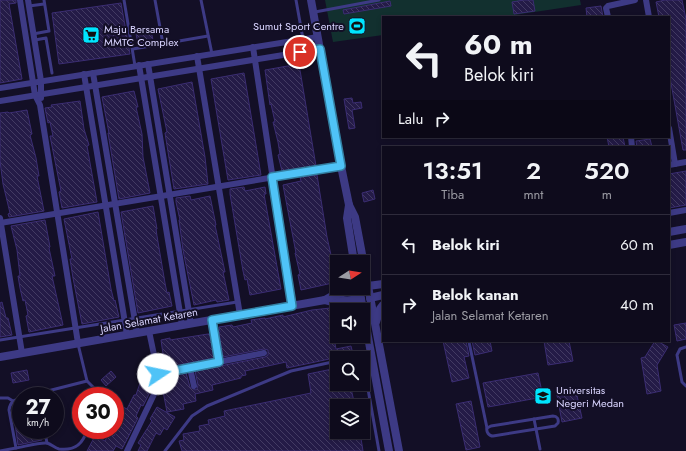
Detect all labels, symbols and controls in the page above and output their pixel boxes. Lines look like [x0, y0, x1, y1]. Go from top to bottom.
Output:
sports icon: Sumut Sport Centre [347, 16, 367, 36]
place label: Sumut Sport Centre [253, 18, 344, 34]
place label: Maju Bersama MMTC Complex [104, 21, 179, 50]
text: 60 m [464, 24, 533, 65]
supermarket icon: Maju Bersama MMTC Complex [81, 25, 101, 45]
icon: left [398, 32, 450, 84]
pin [283, 35, 317, 69]
icon: arrive [289, 41, 311, 63]
text: Belok kiri [464, 62, 534, 88]
text: Lalu [398, 108, 423, 130]
icon: right [431, 108, 453, 130]
text: 13:51 [423, 153, 483, 188]
text: 2 [526, 153, 541, 188]
text: 520 [584, 153, 629, 188]
text: Tiba [441, 185, 464, 204]
text: mnt [523, 185, 544, 204]
text: m [602, 185, 612, 204]
icon: left [398, 234, 420, 256]
text: Belok kiri [432, 234, 500, 256]
text: 60 m [620, 234, 654, 256]
north arrow [330, 255, 370, 295]
map controls [330, 255, 370, 439]
text: Belok kanan [432, 284, 519, 306]
icon: right [398, 294, 420, 316]
text: 40 m [620, 294, 654, 316]
button: sound [330, 303, 370, 343]
street label: Jalan Selamat Ketaren [97, 304, 199, 337]
text: Jalan Selamat Ketaren [432, 306, 549, 325]
button: search [330, 351, 370, 391]
position arrow [137, 353, 179, 395]
place label: Universitas Negeri Medan [556, 382, 624, 411]
school or university icon: Universitas Negeri Medan [533, 386, 553, 406]
speed limit sign: 30 [72, 387, 124, 439]
text: 27 [25, 393, 51, 422]
button: layers [330, 399, 370, 439]
text: km/h [27, 415, 49, 430]

